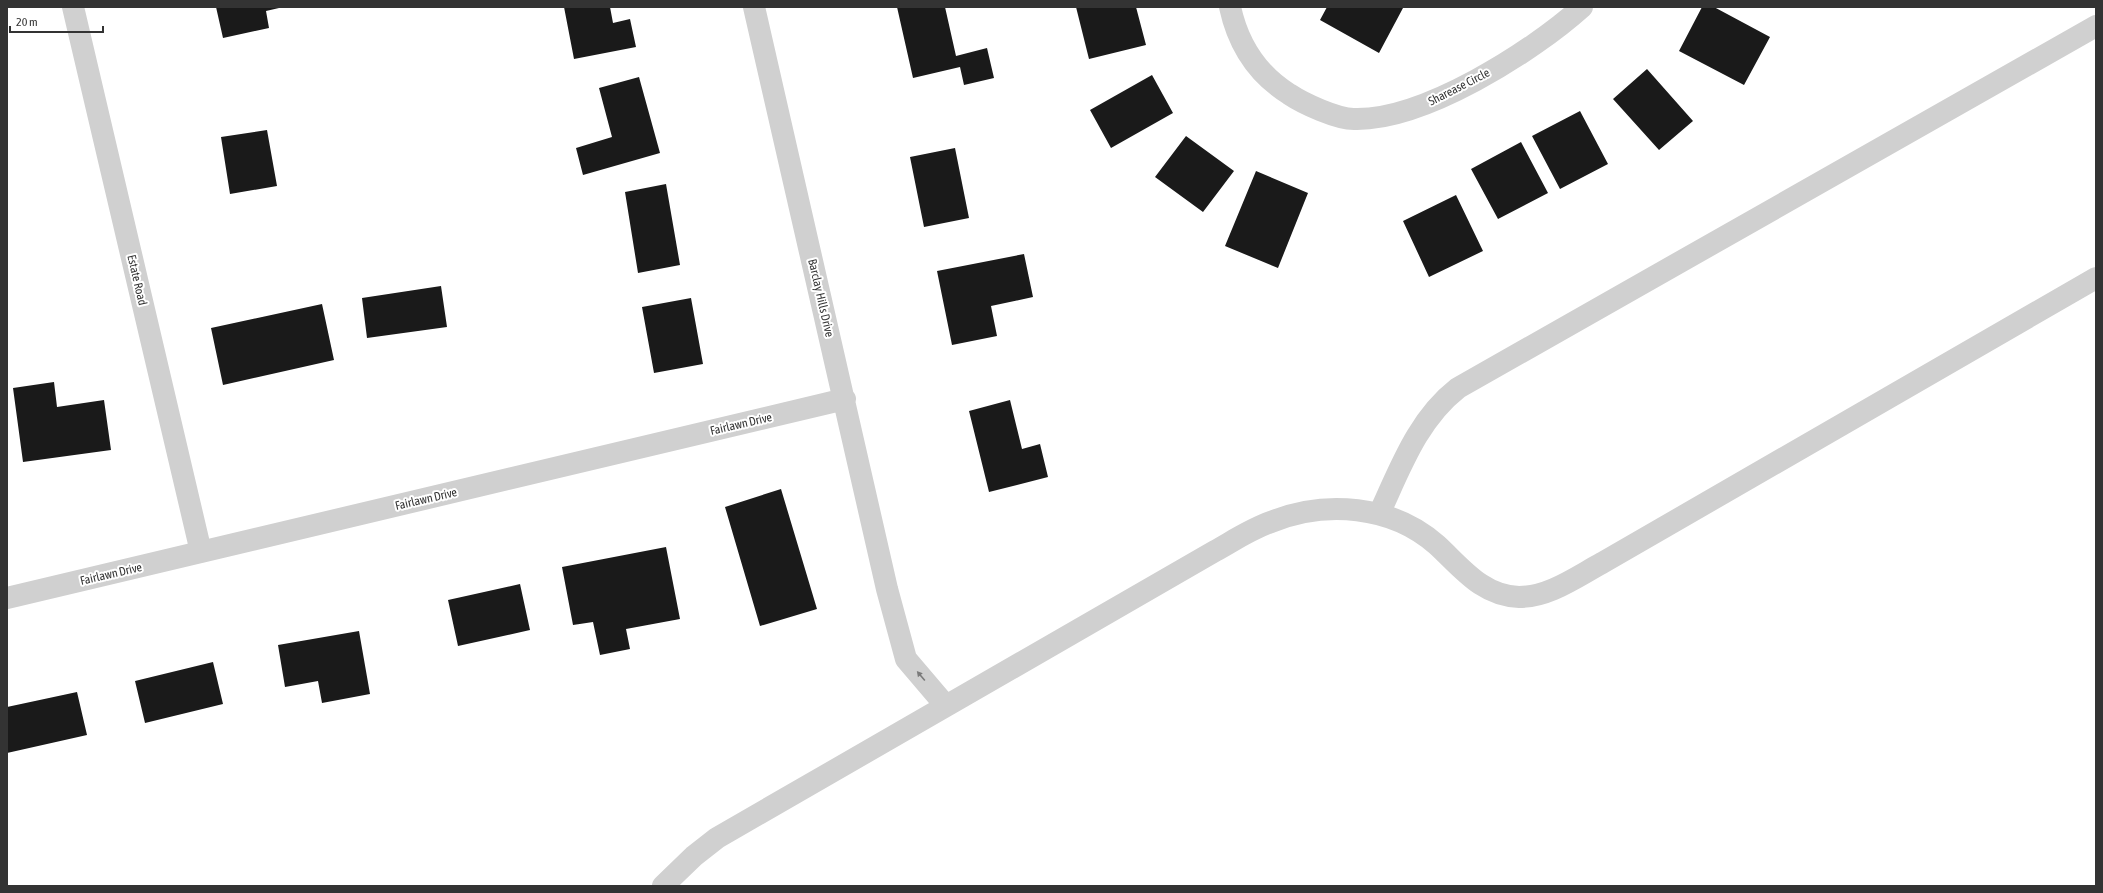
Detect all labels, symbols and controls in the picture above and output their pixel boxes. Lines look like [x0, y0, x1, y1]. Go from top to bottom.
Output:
scale bar [10, 8, 103, 34]
text: 20 m [16, 15, 38, 29]
street label: Sharease Circle [1426, 66, 1492, 108]
street label: Estate Road [124, 253, 150, 307]
street label: Barclay Hills Drive [805, 258, 837, 338]
street label: Fairlawn Drive [709, 410, 773, 438]
street label: Fairlawn Drive [394, 485, 458, 513]
street label: Fairlawn Drive [79, 560, 143, 588]
one-way arrow [916, 671, 925, 682]

